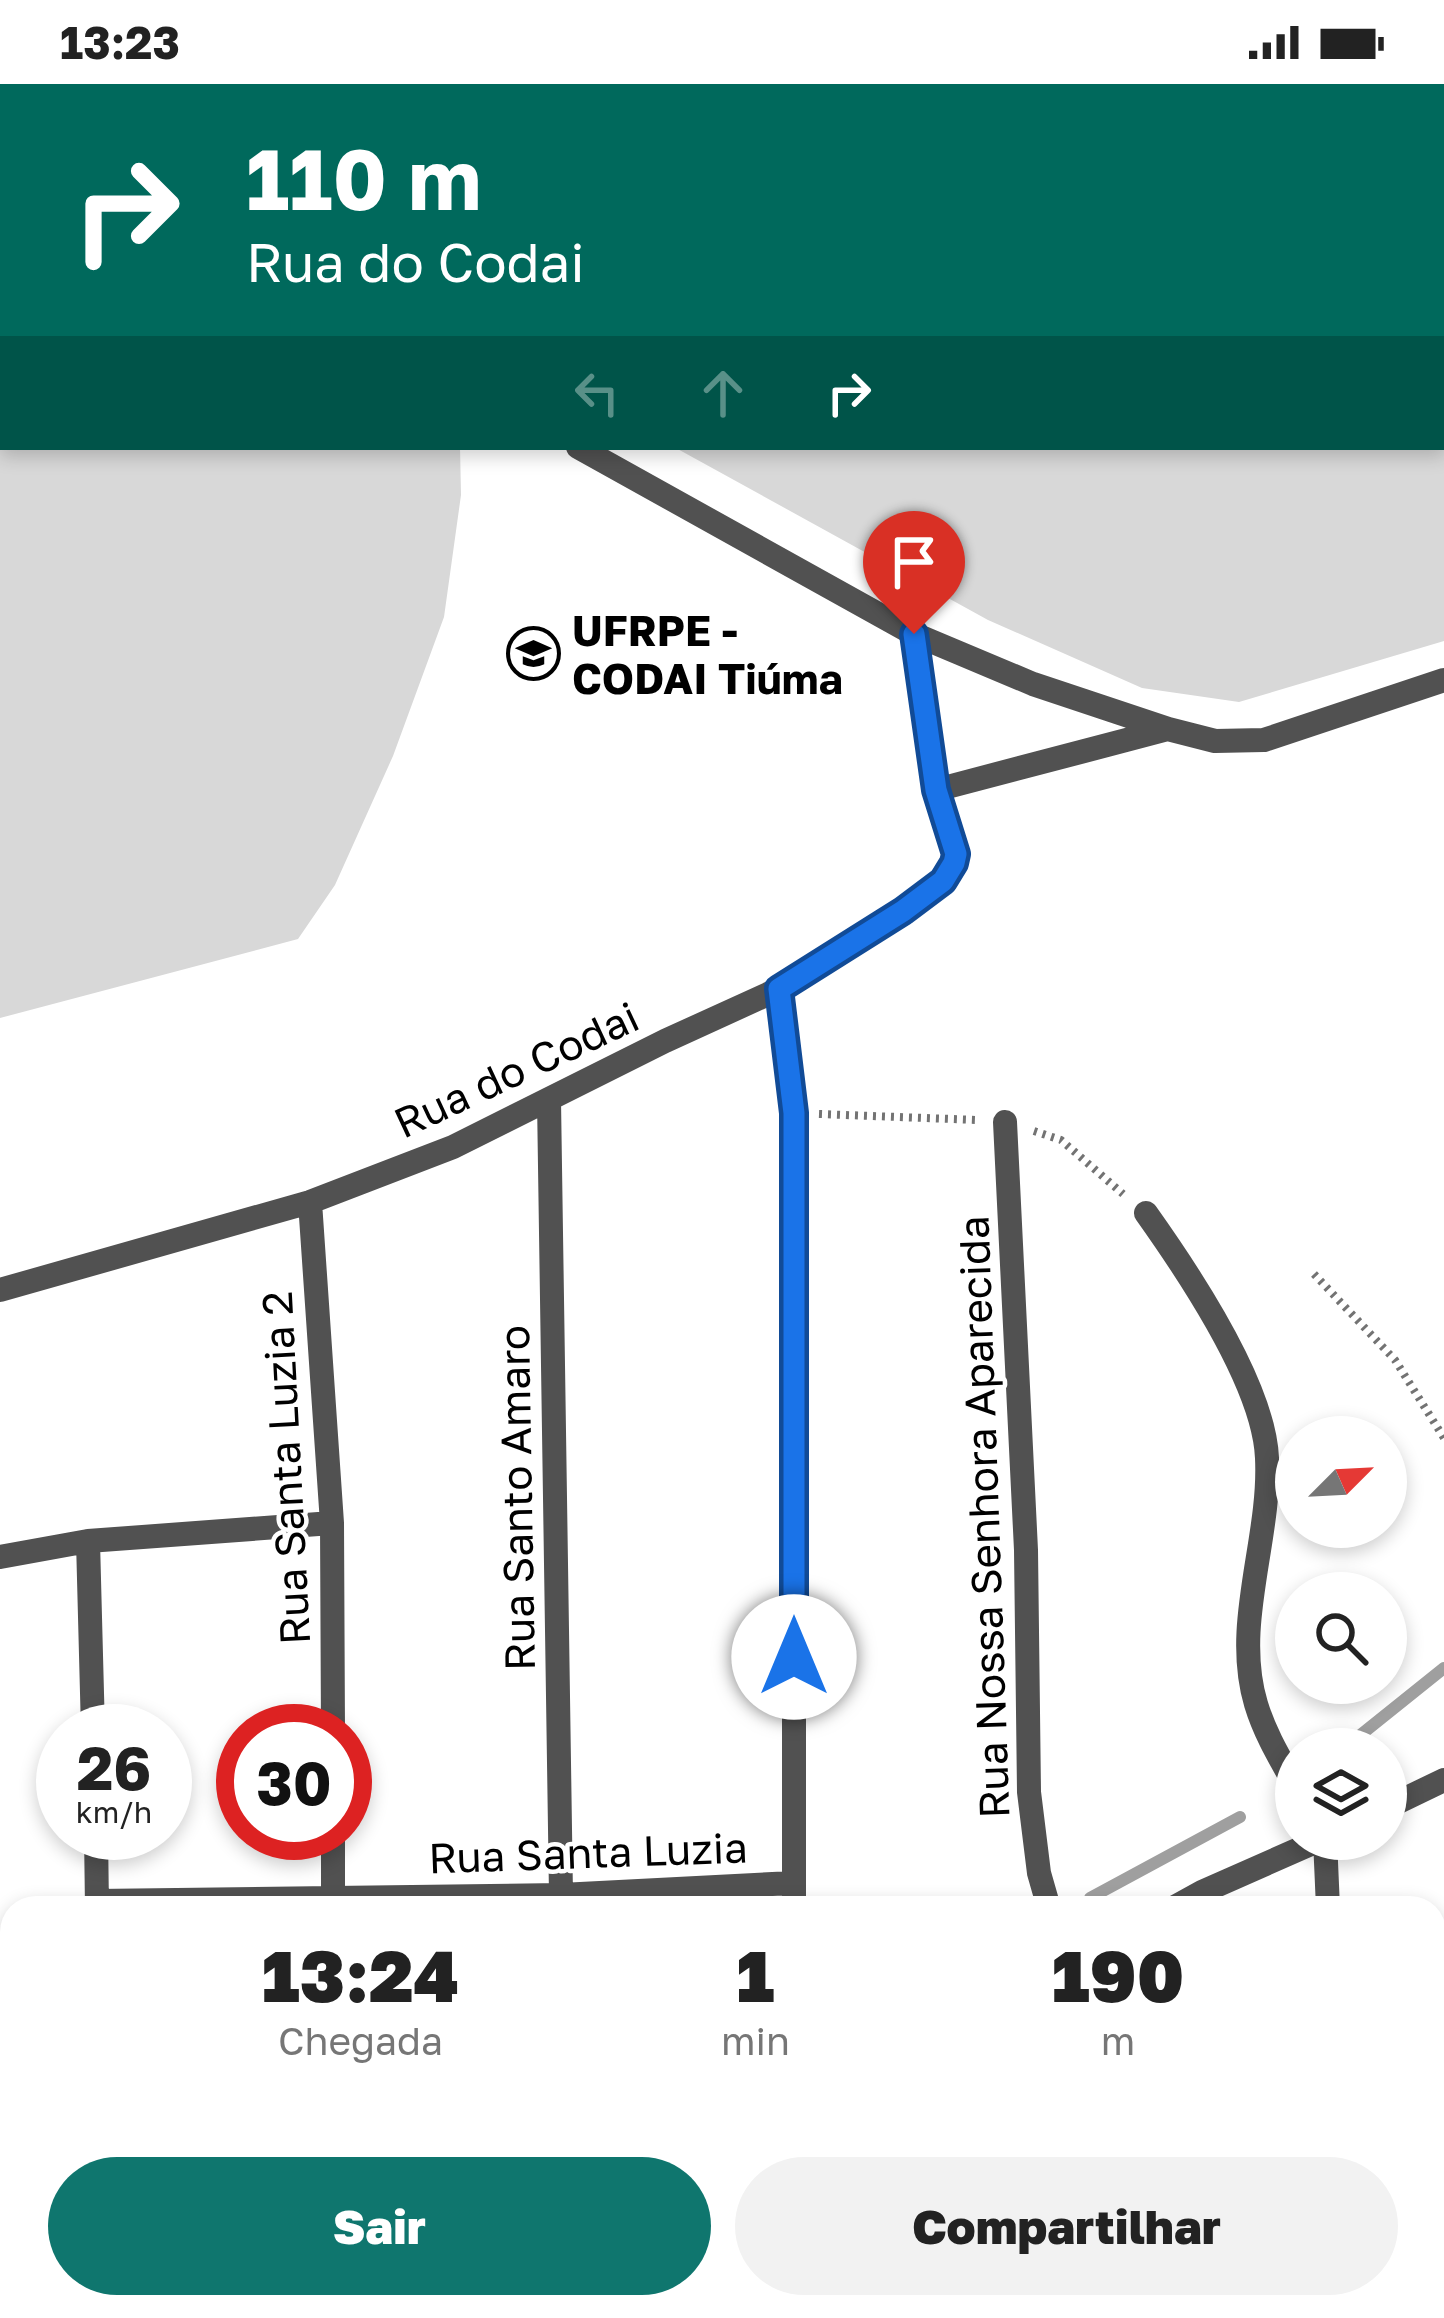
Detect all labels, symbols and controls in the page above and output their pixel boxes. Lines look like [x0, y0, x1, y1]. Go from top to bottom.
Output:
text: 13:23 [60, 15, 180, 69]
text: 110 m [246, 128, 482, 228]
icon: right [48, 132, 204, 288]
text: Rua do Codai [246, 229, 585, 294]
icon: left [564, 360, 630, 426]
icon: ahead [690, 360, 756, 426]
icon: right [816, 360, 882, 426]
pin [863, 511, 965, 634]
icon: arrive [881, 529, 947, 595]
place label: UFRPE - CODAI Tiúma [572, 605, 843, 703]
school or university icon: UFRPE - CODAI Tiúma [505, 626, 561, 682]
street label: Rua do Codai [386, 991, 646, 1147]
street label: Rua Nossa Senhora Aparecida [947, 1215, 1019, 1819]
street label: Rua Santa Luzia 2 [251, 1290, 319, 1646]
street label: Rua Santo Amaro [488, 1325, 544, 1671]
north arrow [1275, 1416, 1407, 1548]
map controls [1275, 1416, 1407, 1860]
button: search [1275, 1572, 1407, 1704]
position arrow [731, 1594, 857, 1720]
speed limit sign: 30 [216, 1704, 372, 1860]
button: layers [1275, 1728, 1407, 1860]
text: 26 [77, 1731, 151, 1803]
text: km/h [76, 1794, 152, 1830]
street label: Rua Santa Luzia [428, 1821, 748, 1883]
text: 13:24 [262, 1931, 459, 2018]
text: 1 [737, 1931, 775, 2018]
text: 190 [1052, 1931, 1184, 2018]
text: Chegada [278, 2017, 443, 2064]
text: min [721, 2017, 790, 2064]
text: m [1101, 2017, 1135, 2064]
button: Sair [48, 2157, 711, 2295]
button: Compartilhar [735, 2157, 1398, 2295]

